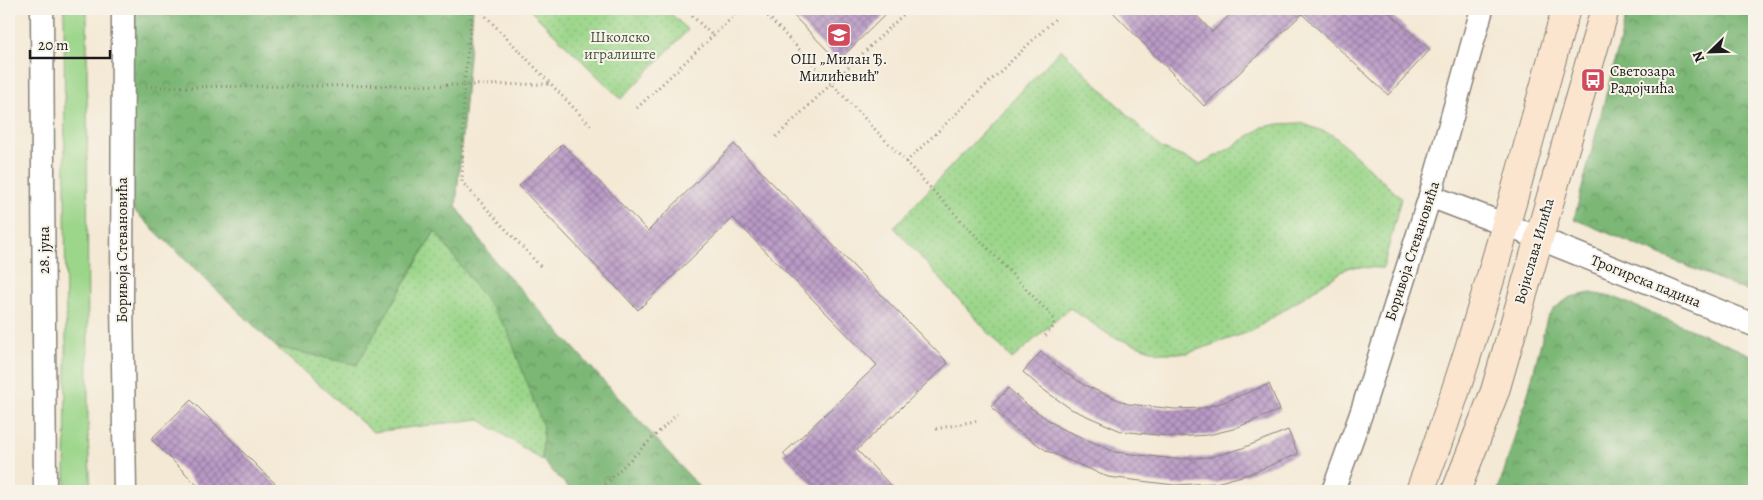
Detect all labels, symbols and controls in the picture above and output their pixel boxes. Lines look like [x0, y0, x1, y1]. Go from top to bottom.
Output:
school or university icon: ОШ „Милан Ђ. Милићевић” [826, 22, 852, 48]
park label: Школско игралиште [584, 27, 656, 64]
scale bar [30, 28, 110, 60]
north arrow [1686, 28, 1736, 78]
text: 20 m [38, 35, 69, 55]
text: N [1688, 48, 1709, 65]
place label: ОШ „Милан Ђ. Милићевић” [791, 49, 887, 86]
place label: Светозара Радојчића [1610, 61, 1676, 98]
bus stop icon: Светозара Радојчића [1580, 67, 1606, 93]
street label: Боривоја Стевановића [112, 177, 132, 323]
street label: Боривоја Стевановића [1380, 179, 1444, 323]
street label: Војислава Илића [1509, 196, 1559, 306]
street label: 28. јуна [34, 226, 54, 274]
street label: Трогирска падина [1588, 250, 1704, 312]

